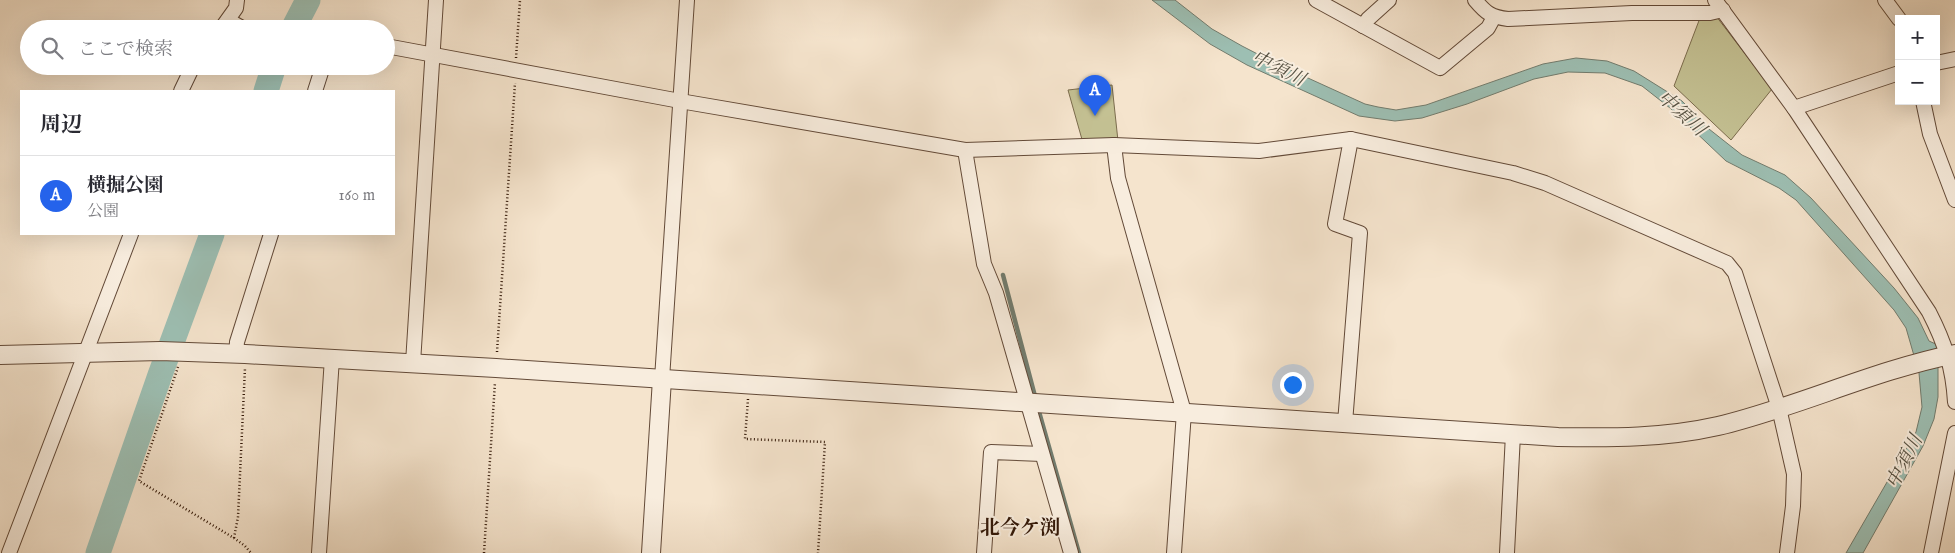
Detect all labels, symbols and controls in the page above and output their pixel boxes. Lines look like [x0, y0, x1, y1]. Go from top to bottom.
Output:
map controls [1895, 15, 1940, 105]
button: + [1895, 15, 1940, 60]
search box [20, 20, 395, 75]
icon: search [38, 34, 66, 62]
text: ここで検索 [78, 38, 173, 62]
water label: 中須川 [1247, 46, 1311, 93]
button: − [1895, 60, 1940, 105]
pin: A [1079, 75, 1111, 116]
water label: 中須川 [1652, 86, 1712, 143]
text: 周辺 [40, 112, 82, 139]
text: 横掘公園 [87, 174, 163, 198]
text: A [51, 186, 61, 206]
text: 160 m [339, 186, 375, 206]
text: 公園 [87, 202, 119, 222]
your location [1280, 372, 1306, 398]
water label: 中須川 [1881, 429, 1930, 493]
district label: 北今ケ渕 [980, 516, 1060, 541]

